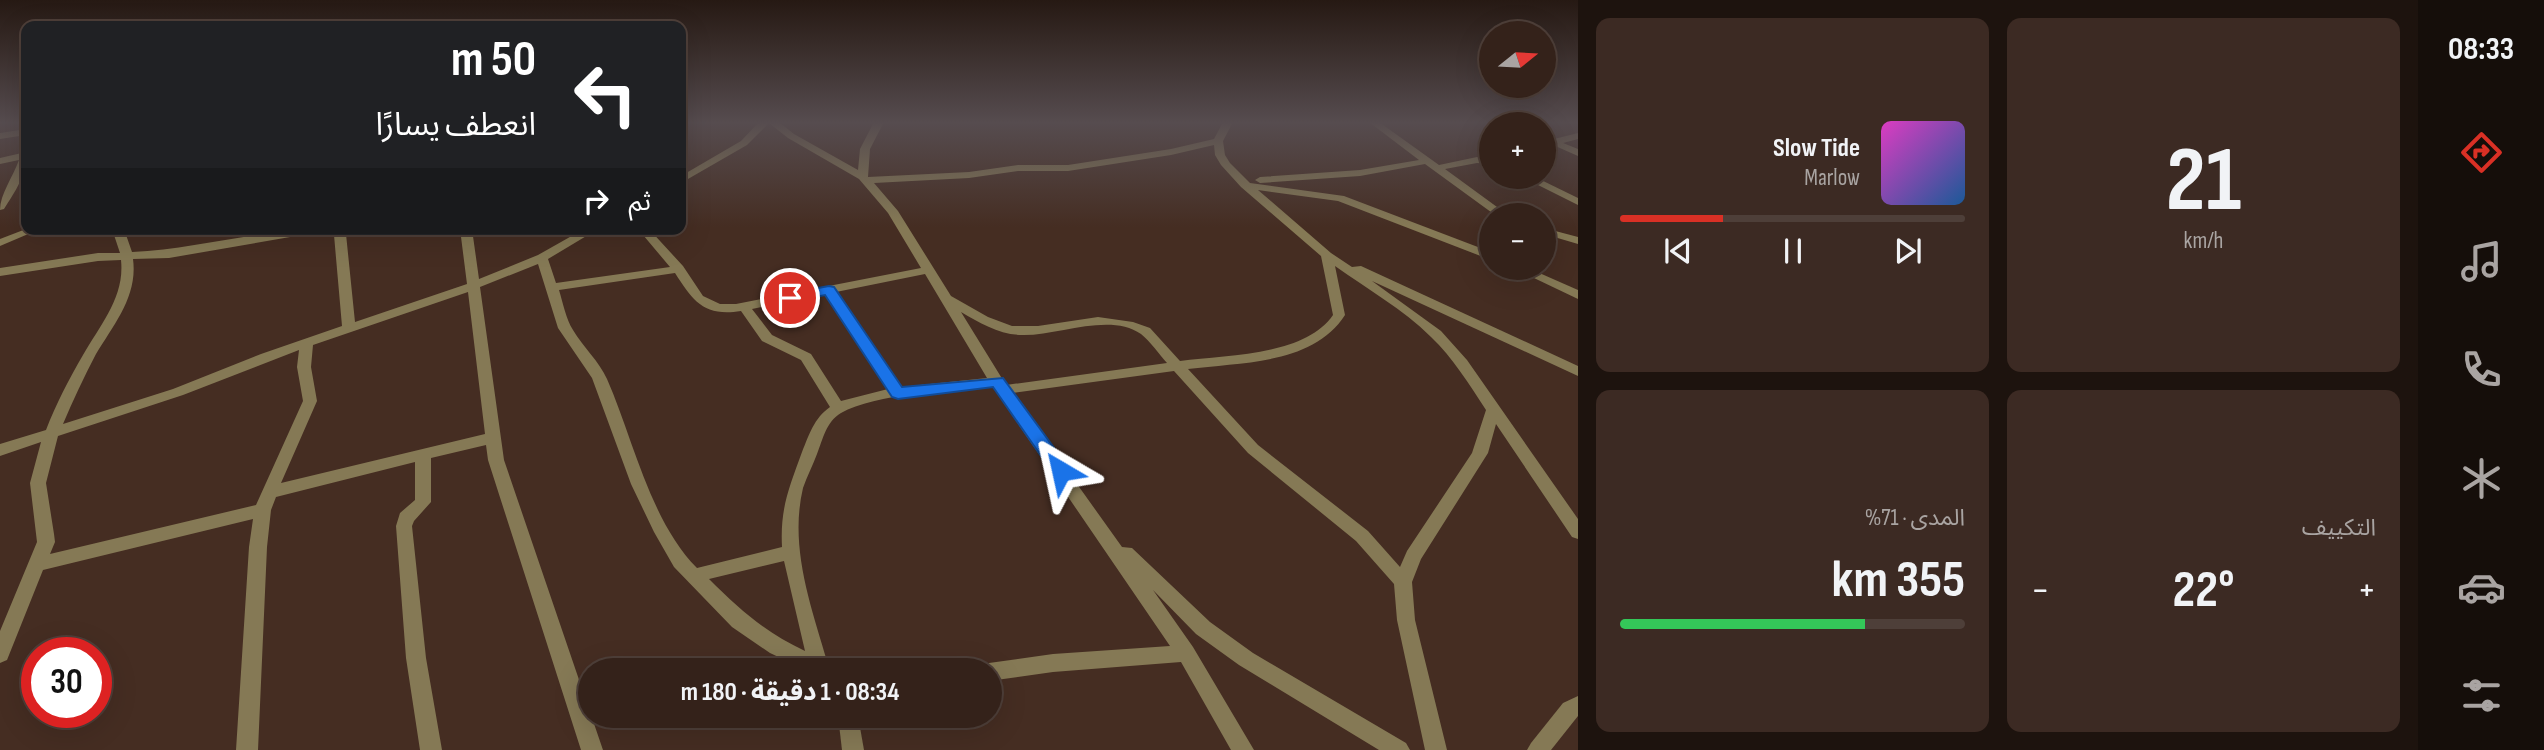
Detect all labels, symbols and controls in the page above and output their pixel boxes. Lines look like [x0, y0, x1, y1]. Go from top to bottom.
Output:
north arrow [1479, 21, 1556, 98]
map controls [1479, 21, 1556, 280]
text: 08:33 [2448, 30, 2514, 69]
text: 50 m [451, 31, 536, 90]
icon: left [560, 49, 651, 140]
text: انعطف يسارًا [376, 106, 536, 145]
button: + [1479, 112, 1556, 189]
text: 21 [2166, 127, 2241, 236]
icon: directions [2457, 128, 2506, 177]
text: Slow Tide [1773, 133, 1860, 164]
text: Marlow [1804, 164, 1860, 192]
icon: right [577, 182, 615, 220]
text: ثم [629, 187, 651, 218]
button: − [1479, 203, 1556, 280]
text: km/h [2184, 227, 2223, 255]
icon: previous [1659, 232, 1697, 270]
icon: pause [1774, 232, 1812, 270]
icon: next [1889, 232, 1927, 270]
icon: music [2457, 237, 2506, 286]
pin [760, 268, 820, 328]
icon: arrive [771, 279, 809, 317]
icon: phone [2457, 345, 2506, 394]
position arrow [1024, 434, 1098, 508]
icon: climate [2457, 454, 2506, 503]
text: المدى · 71% [1865, 504, 1965, 532]
text: التكييف [2302, 514, 2376, 542]
text: 355 km [1831, 549, 1965, 612]
text: 22° [2172, 559, 2235, 622]
icon: car [2457, 563, 2506, 612]
text: − [2031, 568, 2050, 613]
text: + [2357, 568, 2376, 613]
speed limit sign: 30 [21, 637, 112, 728]
icon: filters [2457, 671, 2506, 720]
text: 08:34 · 1 دقيقة · 180 m [681, 677, 899, 708]

